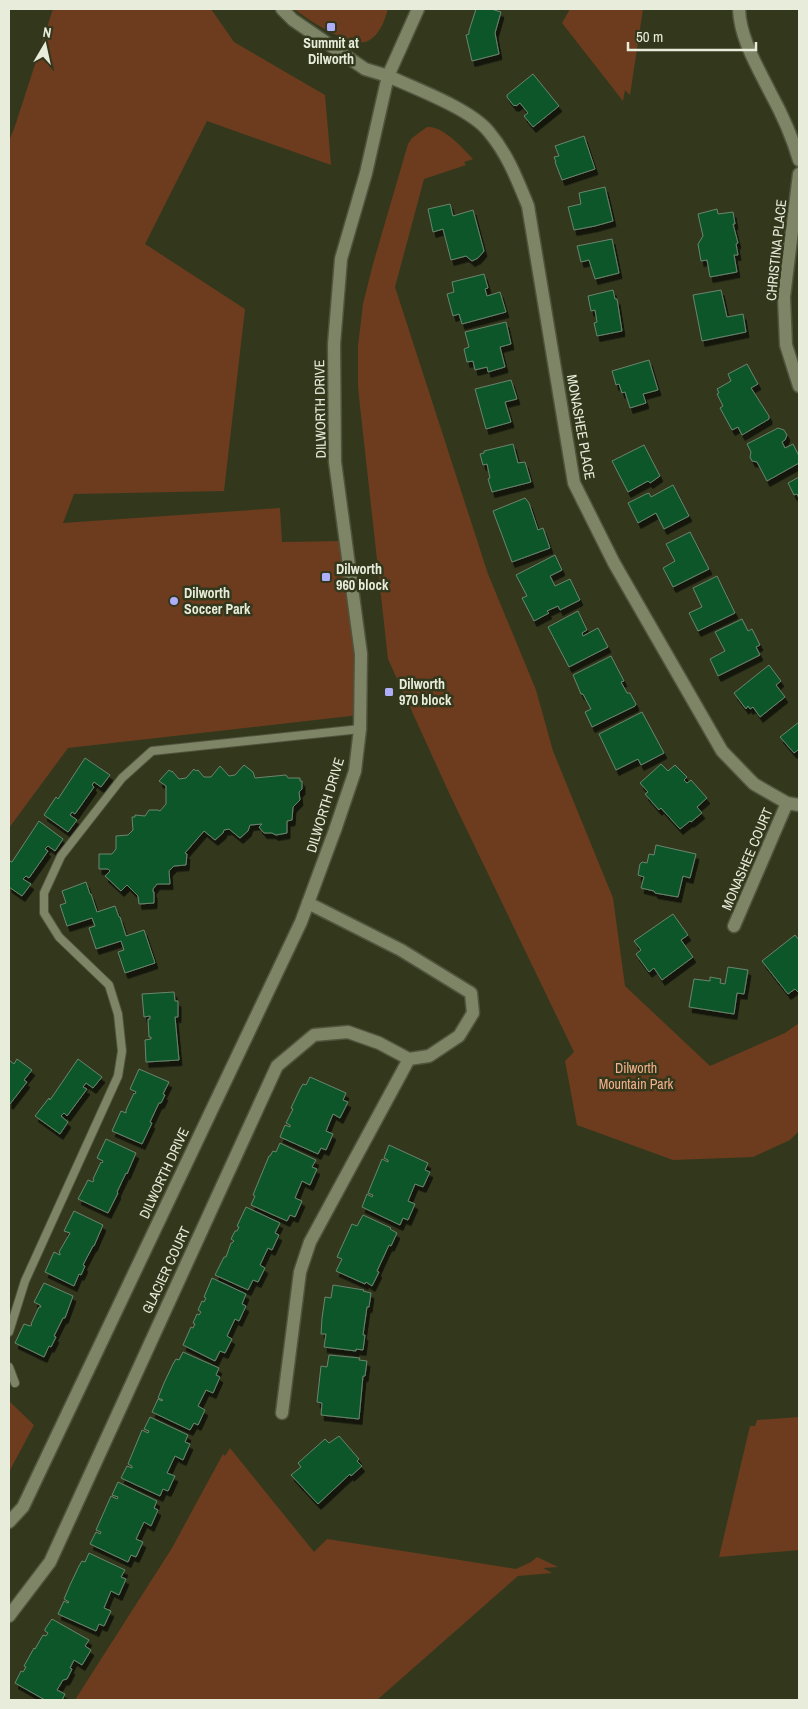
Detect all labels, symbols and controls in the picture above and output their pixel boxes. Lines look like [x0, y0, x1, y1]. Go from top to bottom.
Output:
north arrow [20, 20, 70, 70]
scale bar [628, 20, 756, 52]
marker: Summit at Dilworth [325, 21, 337, 33]
text: N [42, 23, 53, 42]
text: 50 m [636, 26, 663, 47]
place label: Summit at Dilworth [303, 34, 359, 68]
street label: CHRISTINA PLACE [762, 198, 790, 302]
street label: DILWORTH DRIVE [310, 360, 330, 458]
street label: MONASHEE PLACE [563, 373, 599, 481]
place label: Dilworth 960 block [336, 560, 389, 594]
marker: Dilworth 960 block [320, 571, 332, 583]
place label: Dilworth Soccer Park [184, 584, 251, 618]
marker: Dilworth Soccer Park [168, 595, 180, 607]
place label: Dilworth 970 block [399, 675, 452, 709]
marker: Dilworth 970 block [383, 686, 395, 698]
street label: DILWORTH DRIVE [302, 755, 348, 855]
street label: MONASHEE COURT [717, 805, 777, 913]
park label: Dilworth Mountain Park [599, 1059, 674, 1093]
street label: DILWORTH DRIVE [135, 1125, 193, 1221]
street label: GLACIER COURT [138, 1224, 194, 1316]

